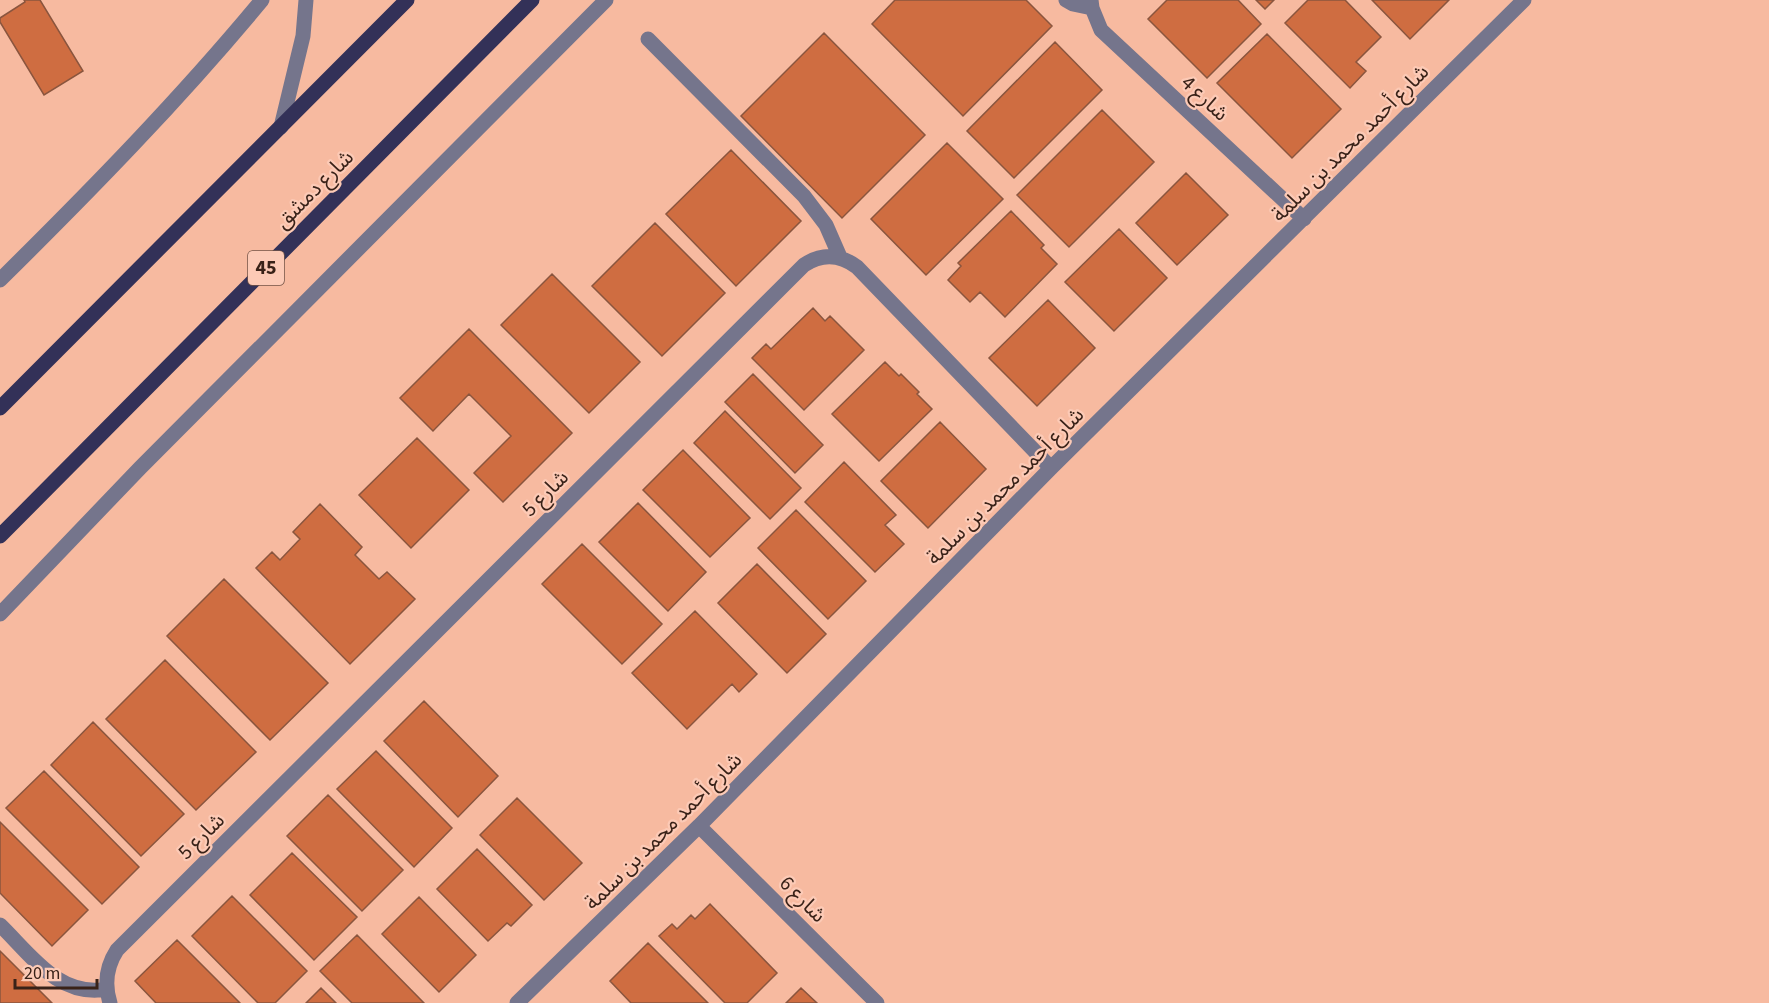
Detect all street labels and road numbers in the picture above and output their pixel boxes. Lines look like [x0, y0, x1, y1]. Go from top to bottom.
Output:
street label: شارع أحمد محمد بن سلمة [1264, 57, 1436, 229]
street label: شارع 4 [1174, 68, 1236, 128]
street label: شارع دمشق [268, 143, 360, 235]
road number: 45 [248, 251, 284, 285]
street label: شارع أحمد محمد بن سلمة [919, 400, 1091, 572]
street label: شارع 5 [515, 463, 575, 523]
street label: شارع أحمد محمد بن سلمة [577, 745, 749, 917]
street label: شارع 5 [171, 806, 231, 866]
street label: شارع 6 [773, 869, 833, 929]

